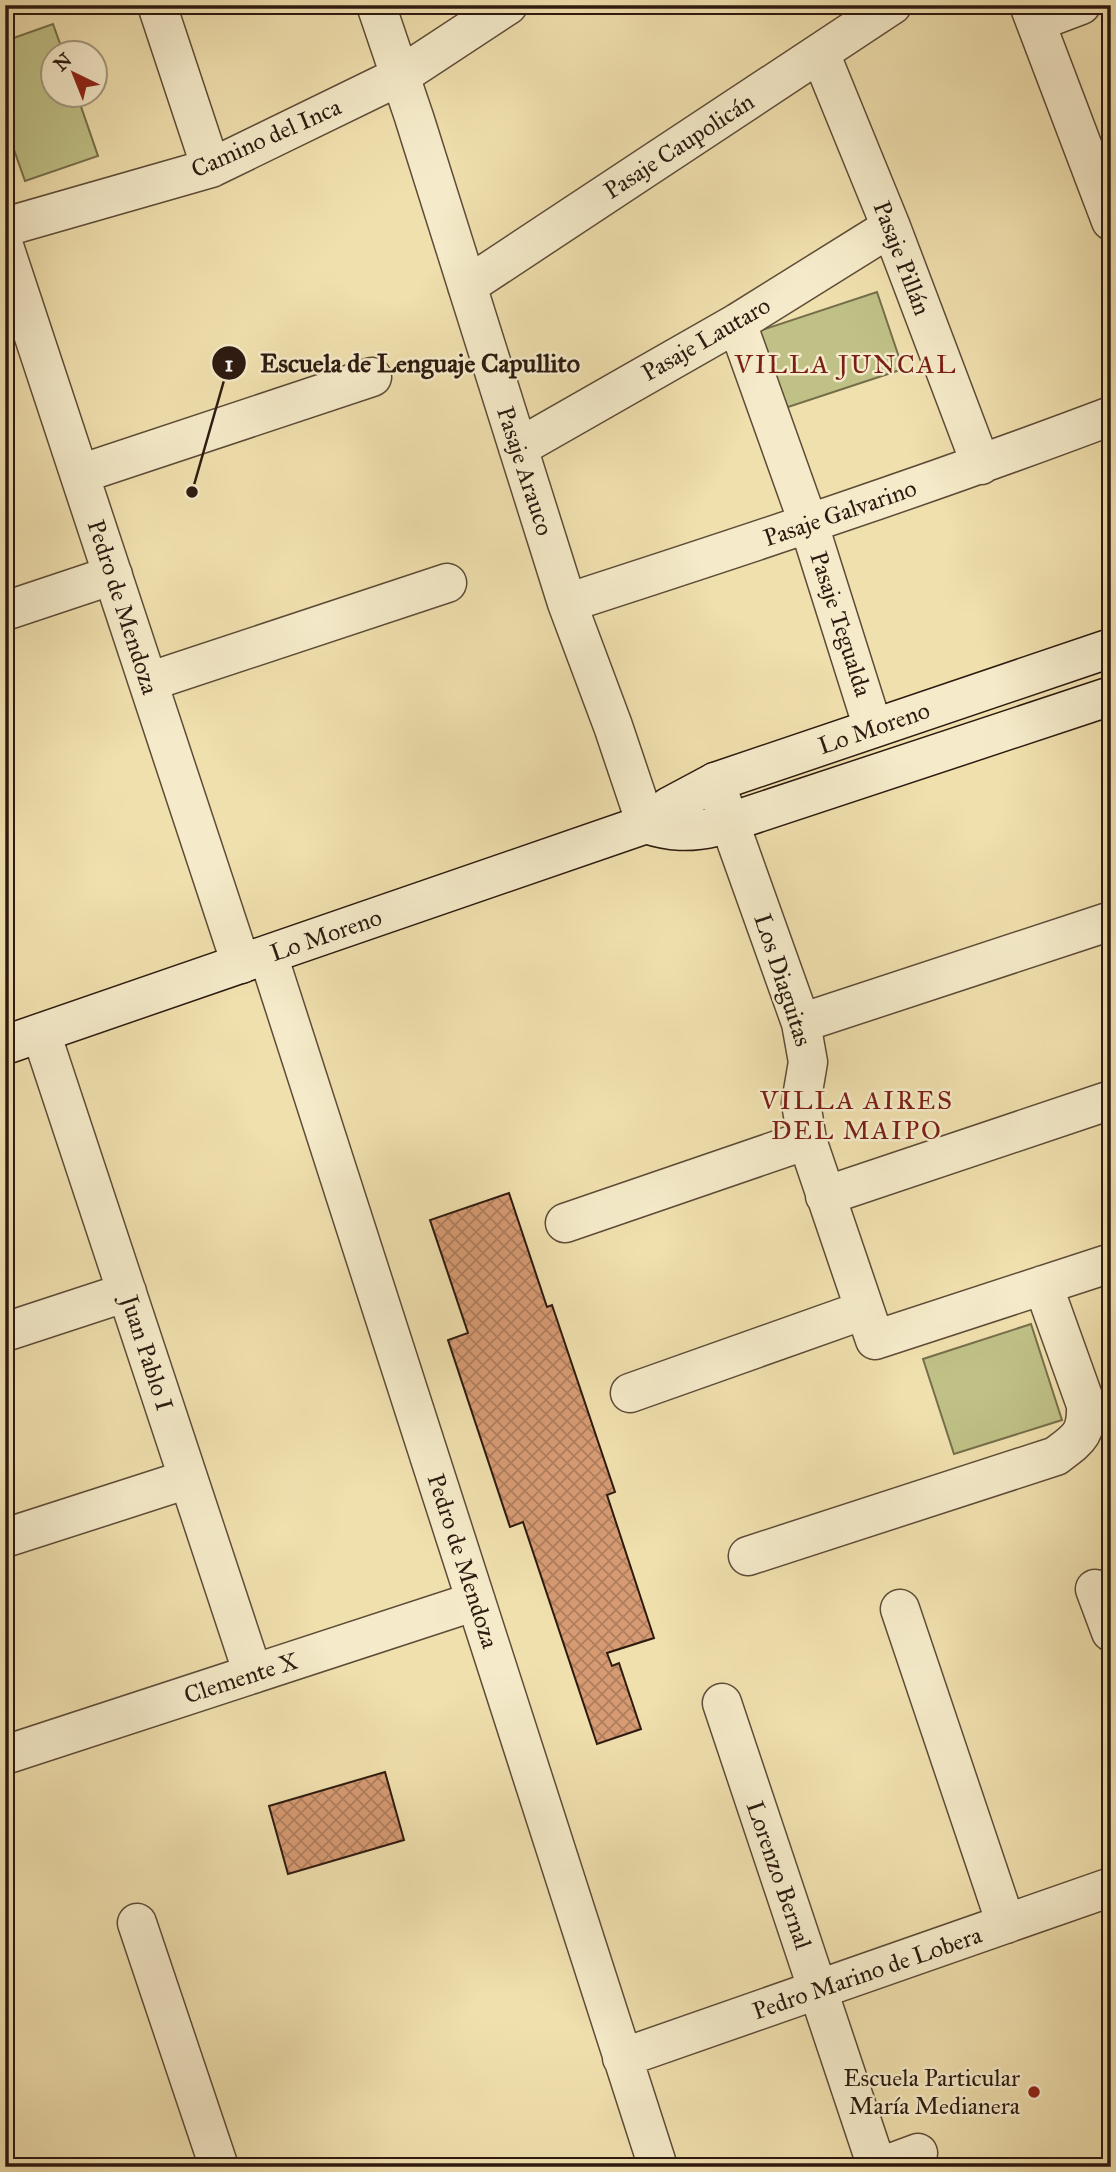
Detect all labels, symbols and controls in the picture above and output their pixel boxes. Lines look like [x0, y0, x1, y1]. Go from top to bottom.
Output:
north arrow [38, 38, 108, 108]
text: N [49, 48, 76, 76]
street label: Pasaje Caupolicán [598, 86, 760, 206]
street label: Camino del Inca [186, 91, 346, 184]
street label: Pasaje Pillán [867, 197, 937, 319]
street label: Pasaje Lautaro [636, 290, 776, 388]
callout: Escuela de Lenguaje Capullito [211, 340, 594, 387]
text: Escuela de Lenguaje Capullito [260, 347, 580, 380]
district label: VILLA JUNCAL [734, 348, 957, 380]
text: 1 [225, 351, 233, 377]
street label: Pasaje Arauco [490, 403, 560, 539]
street label: Pasaje Galvarino [760, 473, 920, 553]
street label: Pedro de Mendoza [81, 516, 166, 699]
street label: Pasaje Tegualda [803, 548, 879, 701]
street label: Lo Moreno [814, 695, 934, 761]
street label: Lo Moreno [266, 902, 386, 968]
street label: Los Diaguitas [747, 910, 819, 1050]
district label: VILLA AIRES DEL MAIPO [759, 1084, 954, 1146]
street label: Juan Pablo I [113, 1289, 180, 1414]
street label: Pedro de Mendoza [421, 1470, 506, 1653]
street label: Clemente X [180, 1645, 302, 1711]
street label: Lorenzo Bernal [740, 1797, 819, 1954]
street label: Pedro Marino de Lobera [748, 1919, 986, 2026]
place label: Escuela Particular María Medianera [843, 2063, 1021, 2121]
marker: Escuela Particular María Medianera [1026, 2084, 1042, 2100]

